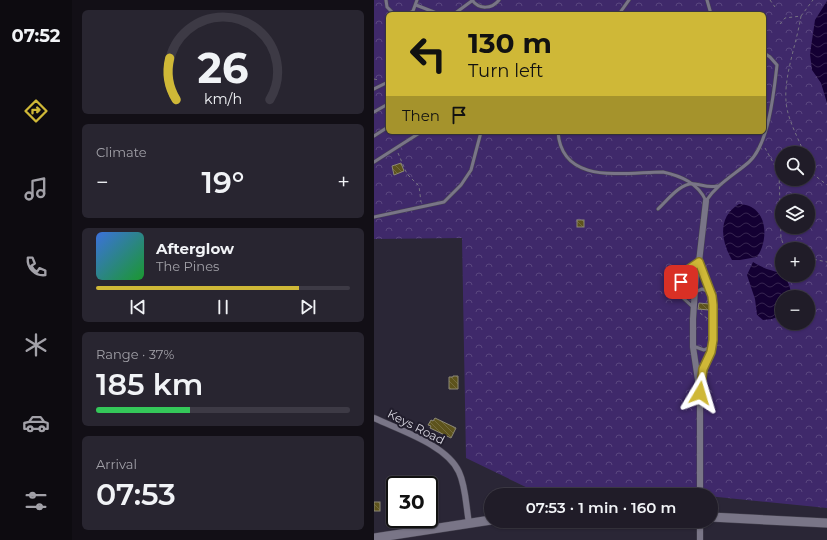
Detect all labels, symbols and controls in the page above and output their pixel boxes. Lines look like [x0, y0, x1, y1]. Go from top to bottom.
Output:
text: 07:52 [12, 25, 60, 47]
text: 130 m [468, 26, 552, 60]
icon: left [402, 28, 454, 80]
text: 26 [197, 43, 249, 93]
text: Turn left [468, 60, 543, 82]
text: km/h [204, 90, 242, 108]
icon: directions [22, 97, 50, 125]
icon: arrive [448, 104, 470, 126]
text: Then [402, 106, 440, 125]
text: Climate [96, 144, 147, 160]
map controls [775, 146, 815, 330]
button: search [775, 146, 815, 186]
text: 19° [202, 164, 244, 201]
text: − [96, 169, 109, 196]
text: + [337, 169, 350, 196]
icon: music [22, 175, 50, 203]
button: layers [775, 194, 815, 234]
text: Afterglow [156, 239, 234, 258]
button: + [775, 242, 815, 282]
icon: phone [22, 253, 50, 281]
text: The Pines [156, 258, 219, 274]
pin [664, 265, 698, 299]
icon: arrive [670, 271, 692, 293]
button: − [775, 290, 815, 330]
icon: previous [127, 296, 149, 318]
icon: pause [212, 296, 234, 318]
icon: next [297, 296, 319, 318]
icon: climate [22, 331, 50, 359]
text: Range · 37% [96, 346, 174, 362]
text: 185 km [96, 366, 203, 403]
position arrow [679, 372, 721, 414]
street label: Keys Road [385, 406, 447, 447]
icon: car [22, 409, 50, 437]
text: Arrival [96, 456, 137, 472]
text: 07:53 [96, 476, 176, 513]
speed limit sign: 30 [386, 476, 438, 528]
icon: filters [22, 487, 50, 515]
text: 07:53 · 1 min · 160 m [526, 498, 676, 517]

